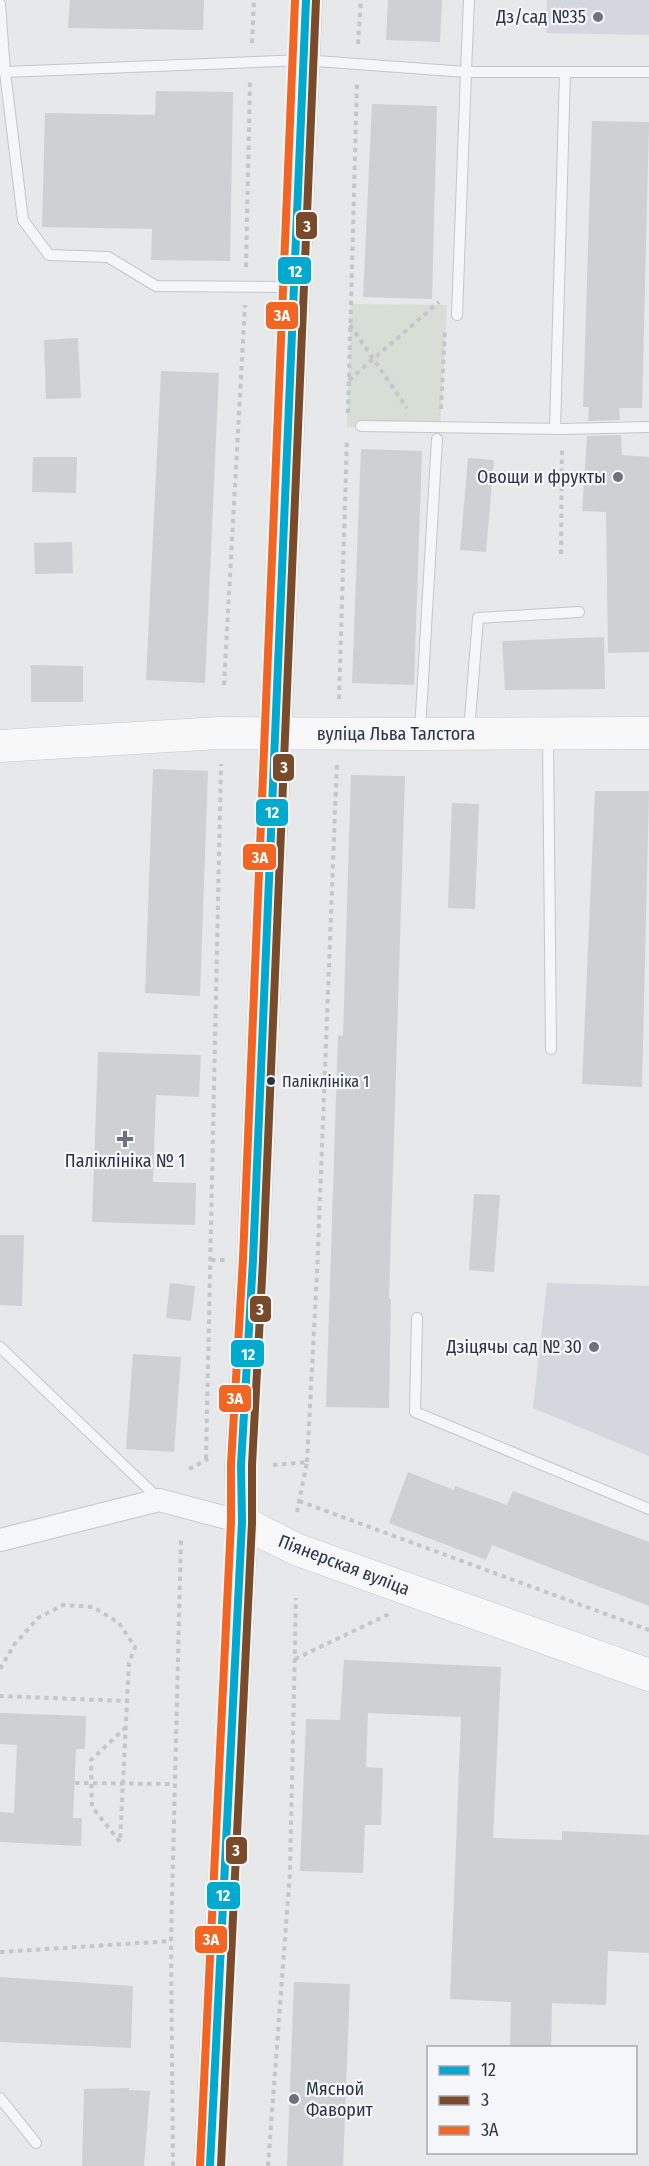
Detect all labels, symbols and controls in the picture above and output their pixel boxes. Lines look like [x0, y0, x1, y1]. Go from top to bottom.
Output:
place label: Дз/сад №35 [495, 6, 586, 28]
marker: Дз/сад №35 [591, 10, 605, 24]
line badge: 3 [295, 211, 318, 240]
text: 3 [302, 217, 311, 236]
line badge: 12 [277, 256, 312, 285]
text: 12 [288, 262, 303, 281]
line badge: 3А [265, 301, 299, 330]
text: 3А [273, 306, 290, 325]
place label: Овощи и фрукты [477, 466, 606, 488]
marker: Овощи и фрукты [611, 470, 625, 484]
street label: вуліца Льва Талстога [317, 723, 475, 745]
line badge: 3 [272, 753, 295, 782]
text: 3 [279, 758, 288, 777]
line badge: 12 [255, 798, 289, 827]
text: 12 [265, 803, 280, 822]
line badge: 3А [242, 843, 277, 871]
text: 3А [251, 848, 268, 867]
place label: Паліклініка 1 [282, 1072, 369, 1091]
marker: Паліклініка 1 [265, 1075, 277, 1087]
marker: Паліклініка № 1 [116, 1130, 134, 1148]
place label: Паліклініка № 1 [65, 1150, 185, 1172]
line badge: 3 [249, 1295, 272, 1323]
text: 3 [255, 1300, 264, 1319]
place label: Дзіцячы сад № 30 [445, 1336, 582, 1358]
line badge: 12 [230, 1339, 265, 1368]
marker: Дзіцячы сад № 30 [587, 1340, 601, 1354]
text: 12 [241, 1345, 256, 1364]
line badge: 3А [218, 1384, 252, 1413]
text: 3А [226, 1389, 243, 1408]
street label: Піянерская вуліца [275, 1530, 413, 1600]
line badge: 3 [225, 1836, 248, 1865]
text: 3 [231, 1841, 240, 1860]
line badge: 12 [206, 1881, 241, 1910]
text: 12 [216, 1886, 231, 1905]
line badge: 3А [194, 1925, 228, 1954]
text: 3А [202, 1930, 219, 1949]
legend [427, 2046, 637, 2154]
text: 12 [481, 2059, 496, 2081]
place label: Мясной Фаворит [306, 2078, 374, 2121]
text: 3 [481, 2089, 489, 2111]
marker: Мясной Фаворит [287, 2092, 301, 2106]
text: 3А [481, 2119, 499, 2141]

